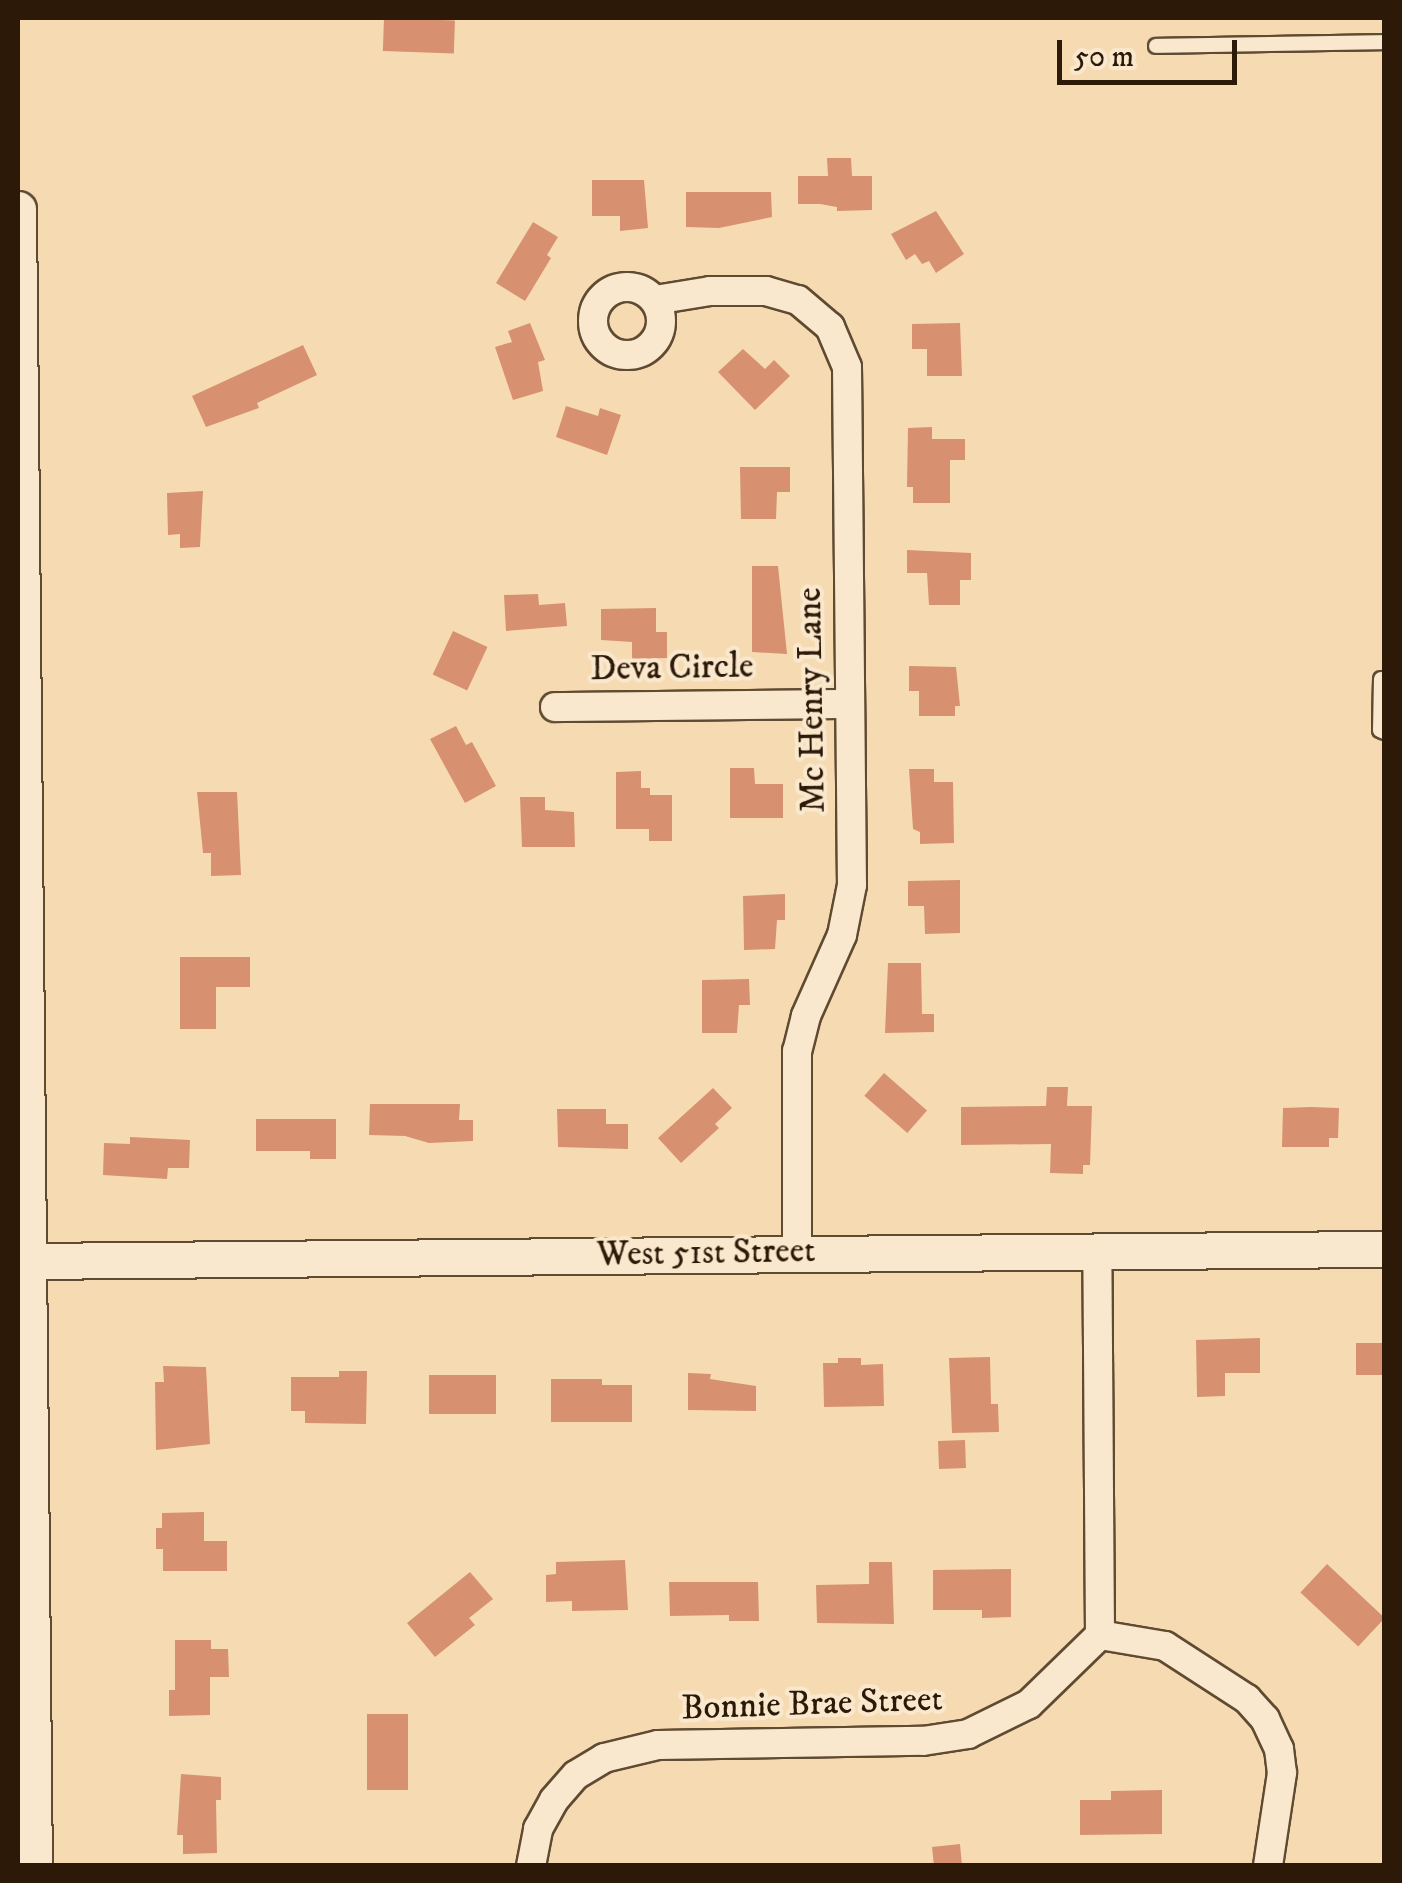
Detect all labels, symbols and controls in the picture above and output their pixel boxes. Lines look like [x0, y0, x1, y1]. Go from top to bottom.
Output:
scale bar [1062, 20, 1242, 82]
text: 50 m [1074, 39, 1134, 76]
street label: Mc Henry Lane [789, 587, 835, 813]
street label: Deva Circle [590, 646, 754, 690]
street label: West 51st Street [596, 1230, 816, 1276]
street label: Bonnie Brae Street [681, 1678, 943, 1730]

